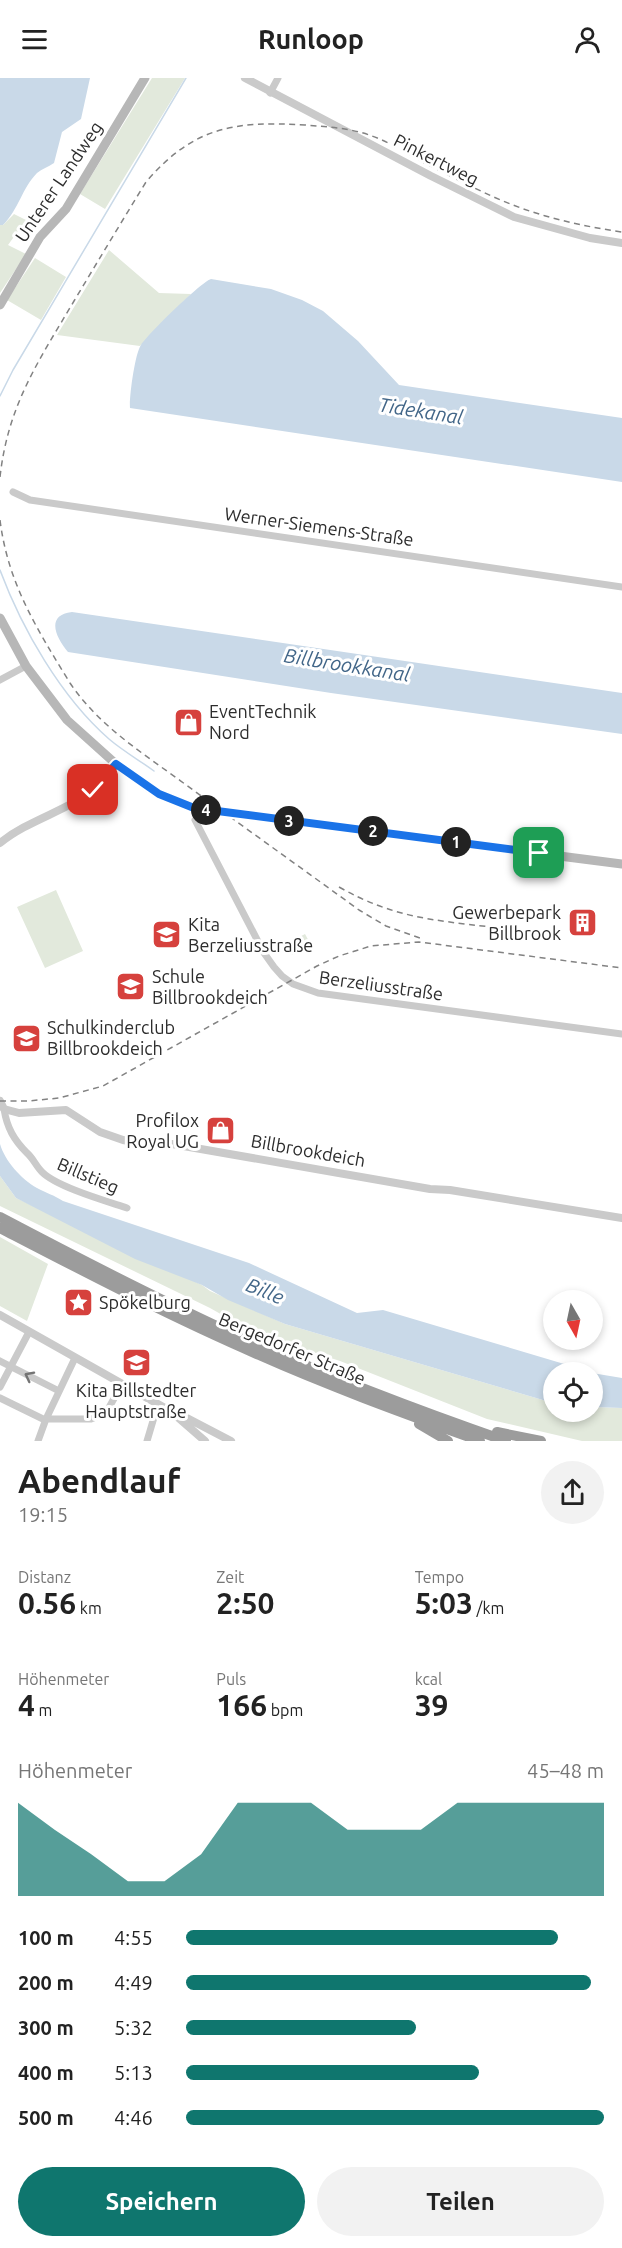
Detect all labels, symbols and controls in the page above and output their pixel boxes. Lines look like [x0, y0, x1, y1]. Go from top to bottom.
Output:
icon: menu [18, 23, 51, 56]
icon: person [571, 23, 604, 56]
text: Runloop [258, 24, 364, 54]
street label: Unterer Landweg [11, 118, 106, 245]
street label: Pinkertweg [391, 129, 482, 189]
water label: Tidekanal [377, 392, 465, 429]
street label: Werner-Siemens-Straße [223, 503, 415, 549]
water label: Billbrookkanal [282, 643, 412, 686]
place label: EventTechnik Nord [209, 701, 316, 742]
shop icon: EventTechnik Nord [172, 706, 204, 738]
pin [67, 764, 118, 815]
icon: check [76, 773, 109, 806]
pin: 4 [191, 795, 221, 825]
text: 4 [201, 801, 211, 819]
pin: 3 [274, 806, 304, 836]
text: 3 [284, 812, 294, 830]
pin: 2 [358, 816, 388, 846]
text: 2 [368, 822, 378, 840]
pin: 1 [441, 827, 471, 857]
pin [513, 827, 564, 878]
text: 1 [451, 833, 461, 851]
icon: arrive [522, 836, 555, 869]
place label: Gewerbepark Billbrook [452, 902, 561, 943]
building icon: Gewerbepark Billbrook [566, 907, 598, 939]
place label: Kita Berzeliusstraße [188, 914, 313, 955]
school or university icon: Kita Berzeliusstraße [151, 919, 183, 951]
place label: Schule Billbrookdeich [152, 966, 268, 1007]
street label: Berzeliusstraße [318, 966, 445, 1004]
school or university icon: Schule Billbrookdeich [115, 971, 147, 1003]
place label: Schulkinderclub Billbrookdeich [47, 1017, 175, 1058]
school or university icon: Schulkinderclub Billbrookdeich [10, 1022, 42, 1054]
place label: Profilox Royal UG [126, 1110, 199, 1151]
shop icon: Profilox Royal UG [204, 1115, 236, 1147]
street label: Billbrookdeich [249, 1130, 367, 1170]
street label: Billstieg [55, 1153, 122, 1197]
water label: Bille [243, 1273, 287, 1308]
place icon: Spökelburg [62, 1287, 94, 1319]
north arrow [543, 1290, 603, 1350]
map controls [543, 1290, 603, 1422]
place label: Spökelburg [99, 1292, 191, 1312]
street label: Bergedorfer Straße [216, 1308, 369, 1388]
school or university icon: Kita Billstedter Hauptstraße [120, 1346, 152, 1378]
button: locate [543, 1362, 603, 1422]
one-way arrow [25, 1372, 36, 1383]
place label: Kita Billstedter Hauptstraße [76, 1380, 196, 1421]
button: share [541, 1461, 604, 1524]
text: Abendlauf [18, 1462, 180, 1499]
text: 19:15 [18, 1503, 68, 1526]
text: Distanz [18, 1568, 71, 1586]
text: Zeit [216, 1568, 244, 1586]
text: Tempo [415, 1568, 464, 1586]
text: 0.56 [18, 1586, 76, 1620]
text: 2:50 [216, 1586, 274, 1620]
text: 5:03 [415, 1586, 473, 1620]
text: km [76, 1599, 102, 1617]
text: /km [473, 1599, 504, 1617]
text: Höhenmeter [18, 1670, 109, 1688]
text: Puls [216, 1670, 246, 1688]
text: kcal [415, 1670, 442, 1688]
text: 4 [18, 1688, 35, 1722]
text: 166 [216, 1688, 267, 1722]
text: 39 [415, 1688, 449, 1722]
text: m [35, 1701, 52, 1719]
text: bpm [267, 1701, 303, 1719]
text: Höhenmeter [18, 1759, 132, 1782]
text: 45–48 m [527, 1759, 604, 1782]
text: 100 m [18, 1926, 74, 1949]
text: 4:55 [114, 1926, 153, 1949]
text: 200 m [18, 1971, 74, 1994]
text: 4:49 [114, 1971, 153, 1994]
text: 300 m [18, 2016, 74, 2039]
text: 5:32 [114, 2016, 153, 2039]
text: 400 m [18, 2061, 74, 2084]
text: 5:13 [114, 2061, 153, 2084]
text: 500 m [18, 2106, 74, 2129]
text: 4:46 [114, 2106, 153, 2129]
button: Speichern [18, 2167, 305, 2236]
button: Teilen [317, 2167, 604, 2236]

